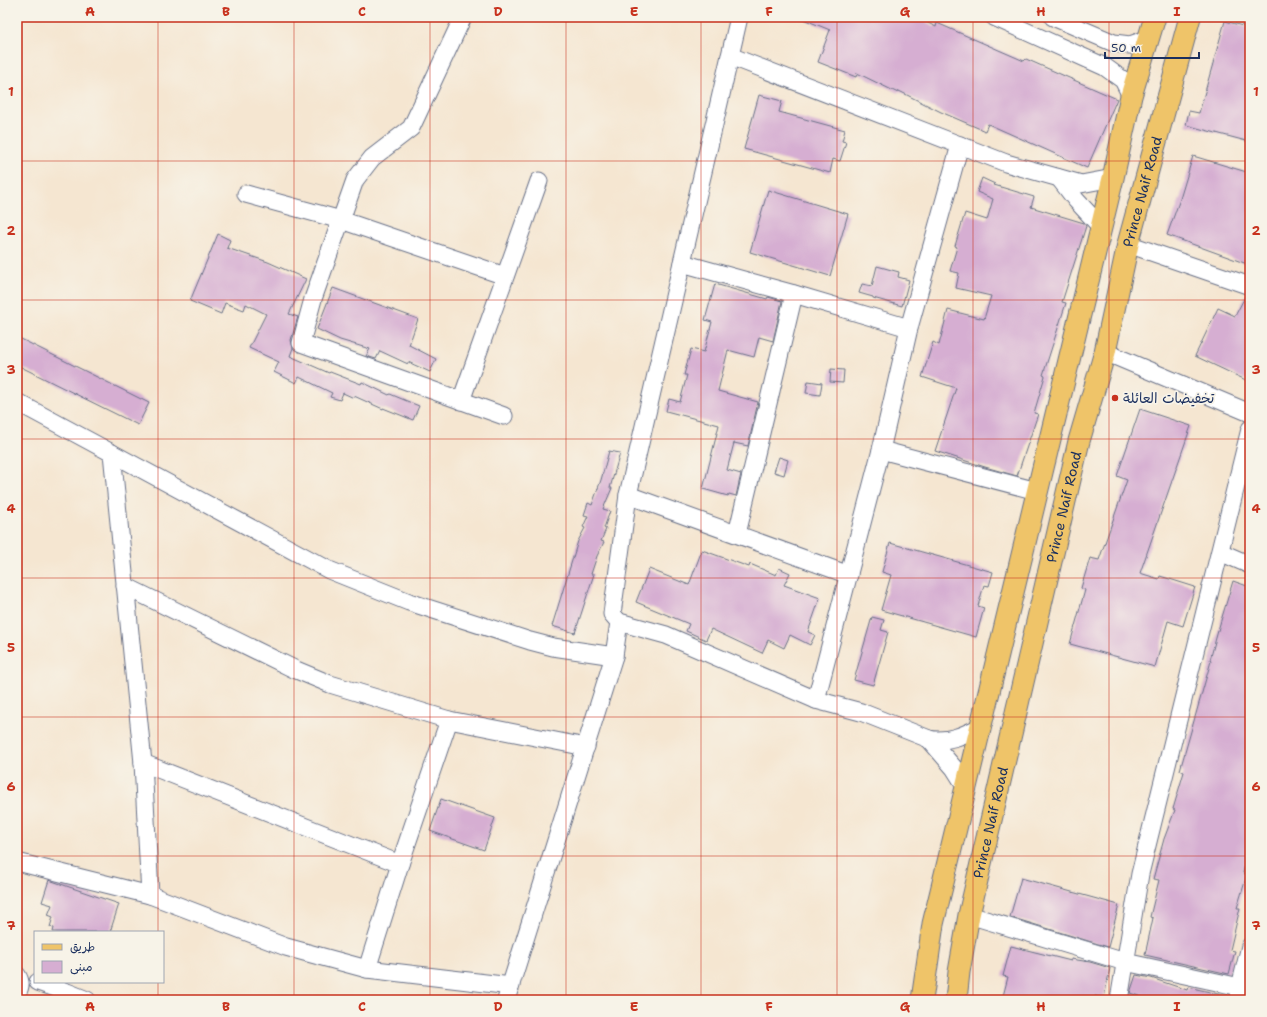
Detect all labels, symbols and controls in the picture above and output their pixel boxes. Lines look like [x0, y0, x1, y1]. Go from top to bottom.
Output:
text: A [85, 3, 95, 20]
text: B [222, 3, 230, 20]
text: C [358, 3, 366, 20]
text: D [493, 3, 503, 20]
text: E [630, 3, 639, 20]
text: F [765, 3, 773, 20]
text: G [900, 3, 911, 20]
text: H [1036, 3, 1046, 20]
text: I [1173, 3, 1181, 20]
scale bar [1105, 34, 1199, 60]
text: 50 m [1111, 40, 1141, 56]
text: 1 [8, 83, 14, 100]
text: 1 [1253, 83, 1259, 100]
street label: Prince Naif Road [1119, 134, 1166, 249]
text: 2 [6, 222, 16, 239]
text: 2 [1251, 222, 1261, 239]
text: 3 [6, 361, 16, 378]
text: 3 [1251, 361, 1261, 378]
place label: تخفيضات العائلة [1123, 389, 1215, 407]
marker: تخفيضات العائلة [1110, 393, 1120, 403]
street label: Prince Naif Road [1042, 449, 1085, 564]
text: 4 [6, 500, 16, 517]
text: 4 [1251, 500, 1261, 517]
text: 5 [7, 639, 15, 656]
text: 5 [1252, 639, 1260, 656]
street label: Prince Naif Road [969, 765, 1012, 880]
text: 6 [6, 778, 16, 795]
text: 6 [1251, 778, 1261, 795]
text: 7 [6, 917, 16, 934]
text: 7 [1251, 917, 1261, 934]
legend [34, 931, 164, 983]
text: طريق [70, 939, 95, 955]
text: مبنى [70, 959, 93, 975]
text: A [85, 998, 95, 1015]
text: B [222, 998, 230, 1015]
text: C [358, 998, 366, 1015]
text: D [493, 998, 503, 1015]
text: E [630, 998, 639, 1015]
text: F [765, 998, 773, 1015]
text: G [900, 998, 911, 1015]
text: H [1036, 998, 1046, 1015]
text: I [1173, 998, 1181, 1015]

